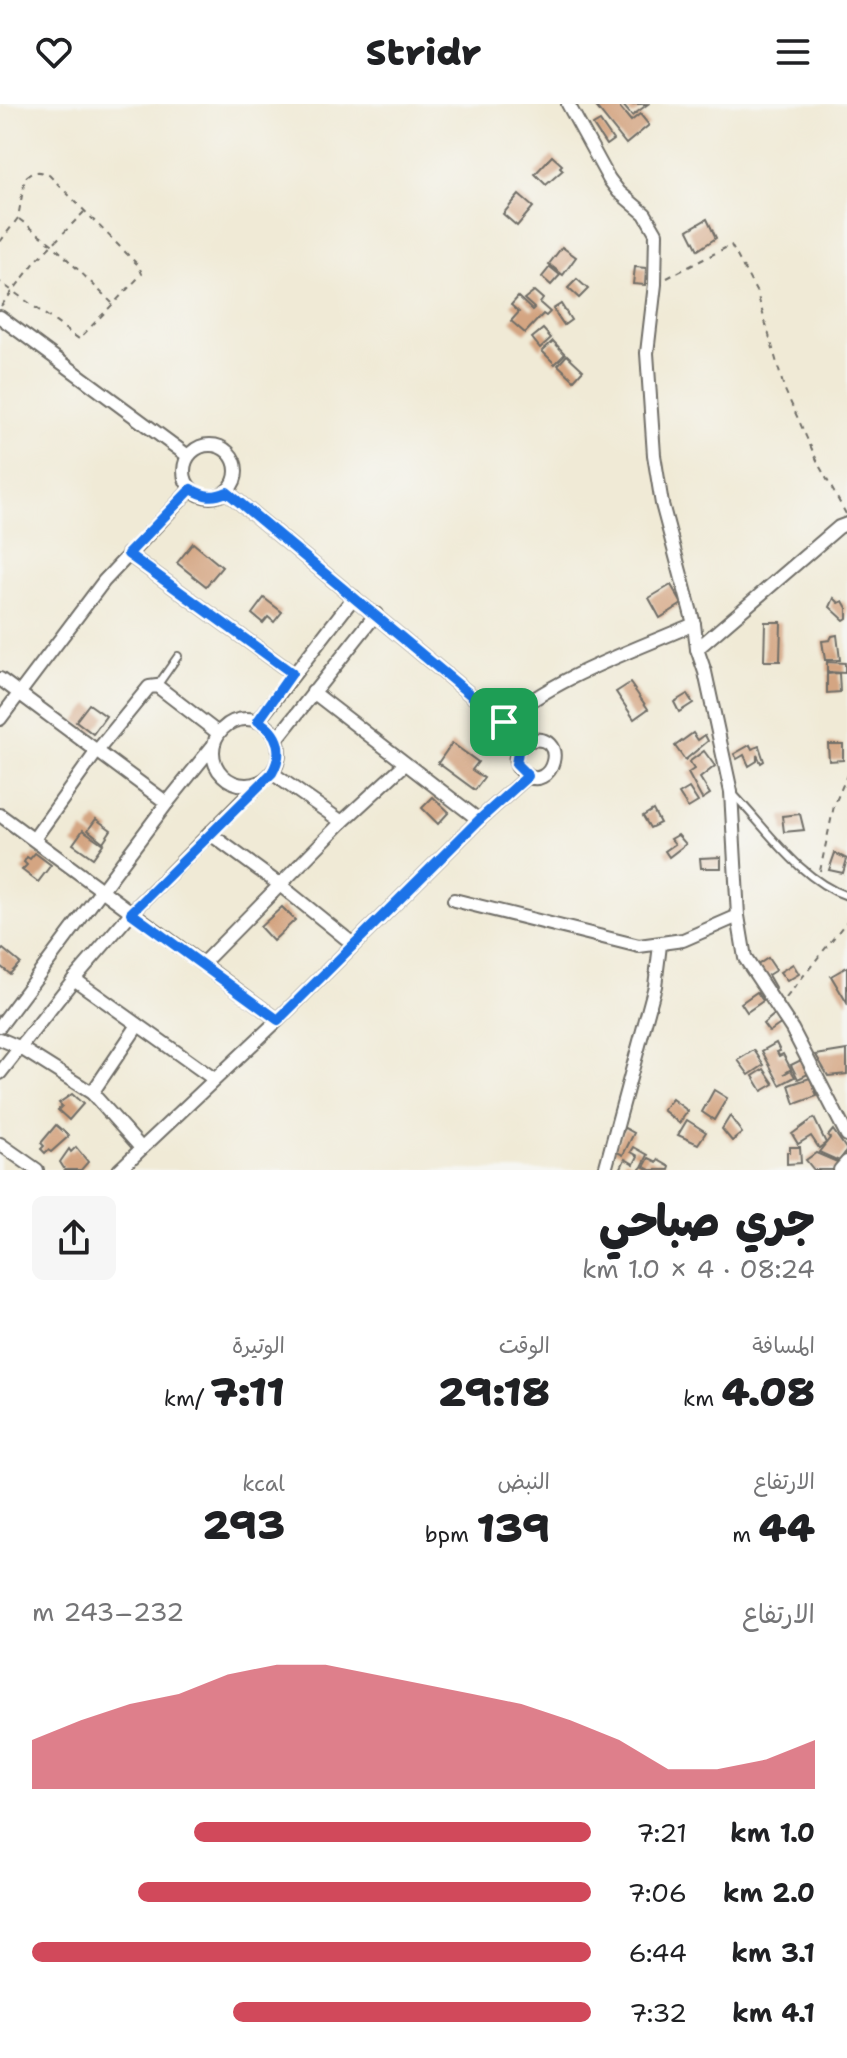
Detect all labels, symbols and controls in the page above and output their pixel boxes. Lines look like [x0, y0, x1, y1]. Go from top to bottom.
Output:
text: Stridr [366, 28, 481, 77]
icon: heart [32, 30, 76, 74]
icon: menu [771, 30, 815, 74]
pin [470, 688, 538, 756]
icon: arrive [482, 700, 526, 744]
text: جري صباحي [599, 1191, 815, 1250]
button: share [32, 1196, 116, 1280]
text: 08:24 · 4 × 1.0 km [582, 1251, 815, 1286]
text: الوتيرة [232, 1331, 285, 1360]
text: الوقت [499, 1331, 550, 1360]
text: المسافة [752, 1331, 815, 1360]
text: 7:11 [210, 1365, 285, 1419]
text: 29:18 [438, 1365, 550, 1419]
text: 4.08 [722, 1365, 815, 1419]
text: /km [164, 1384, 210, 1413]
text: km [683, 1384, 722, 1413]
text: النبض [497, 1467, 550, 1496]
text: الارتفاع [753, 1467, 815, 1496]
text: kcal [242, 1469, 285, 1498]
text: 293 [203, 1498, 285, 1552]
text: 139 [477, 1501, 550, 1555]
text: 44 [759, 1501, 815, 1555]
text: bpm [425, 1520, 477, 1549]
text: m [732, 1520, 759, 1549]
text: 232–243 m [32, 1594, 184, 1629]
text: الارتفاع [742, 1596, 815, 1631]
text: 7:21 [636, 1815, 687, 1850]
text: 1.0 km [730, 1815, 815, 1850]
text: 7:06 [628, 1875, 687, 1910]
text: 2.0 km [723, 1875, 815, 1910]
text: 6:44 [628, 1935, 687, 1970]
text: 3.1 km [731, 1935, 815, 1970]
text: 7:32 [629, 1995, 687, 2030]
text: 4.1 km [732, 1995, 815, 2030]

